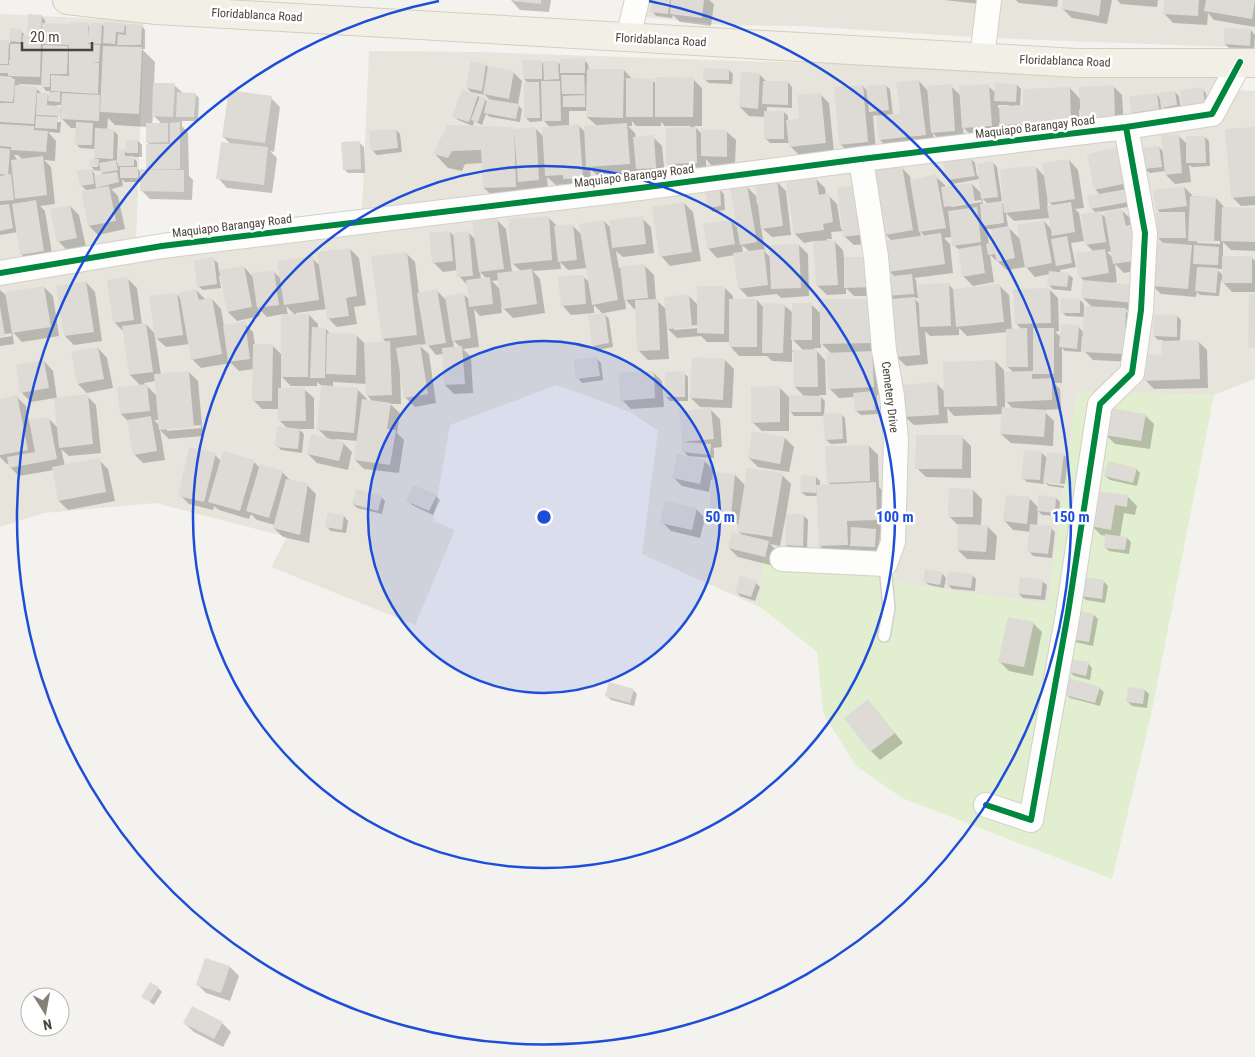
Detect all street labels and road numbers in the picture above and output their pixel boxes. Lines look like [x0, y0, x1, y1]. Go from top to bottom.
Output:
street label: Floridablanca Road [211, 6, 303, 24]
street label: Floridablanca Road [615, 31, 707, 49]
street label: Floridablanca Road [1019, 52, 1111, 70]
street label: Maquiapo Barangay Road [974, 113, 1096, 141]
street label: Maquiapo Barangay Road [573, 162, 695, 190]
street label: Maquiapo Barangay Road [171, 212, 293, 240]
street label: Cemetery Drive [879, 361, 901, 434]

